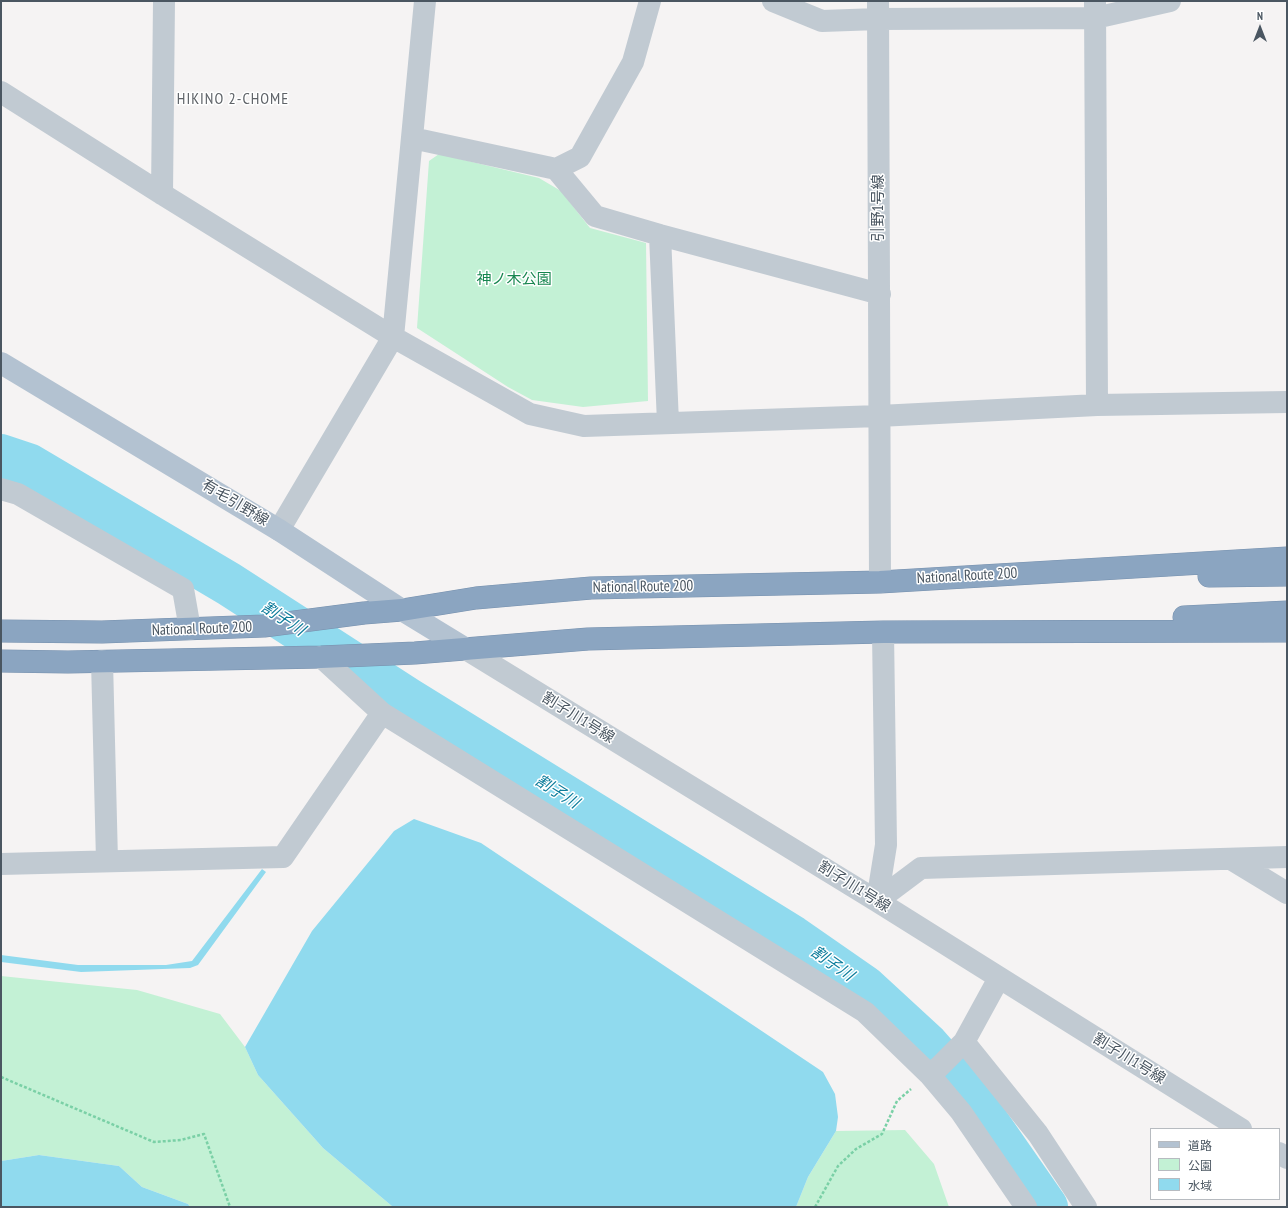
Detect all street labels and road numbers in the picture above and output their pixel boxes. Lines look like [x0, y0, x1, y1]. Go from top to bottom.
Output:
street label: 引野1号線 [870, 175, 888, 241]
street label: 有毛引野線 [198, 476, 272, 530]
street label: National Route 200 [916, 564, 1018, 588]
street label: National Route 200 [593, 577, 693, 597]
street label: National Route 200 [152, 618, 252, 640]
street label: 割子川1号線 [539, 689, 617, 747]
street label: 割子川1号線 [815, 858, 893, 916]
street label: 割子川1号線 [1090, 1030, 1168, 1088]

